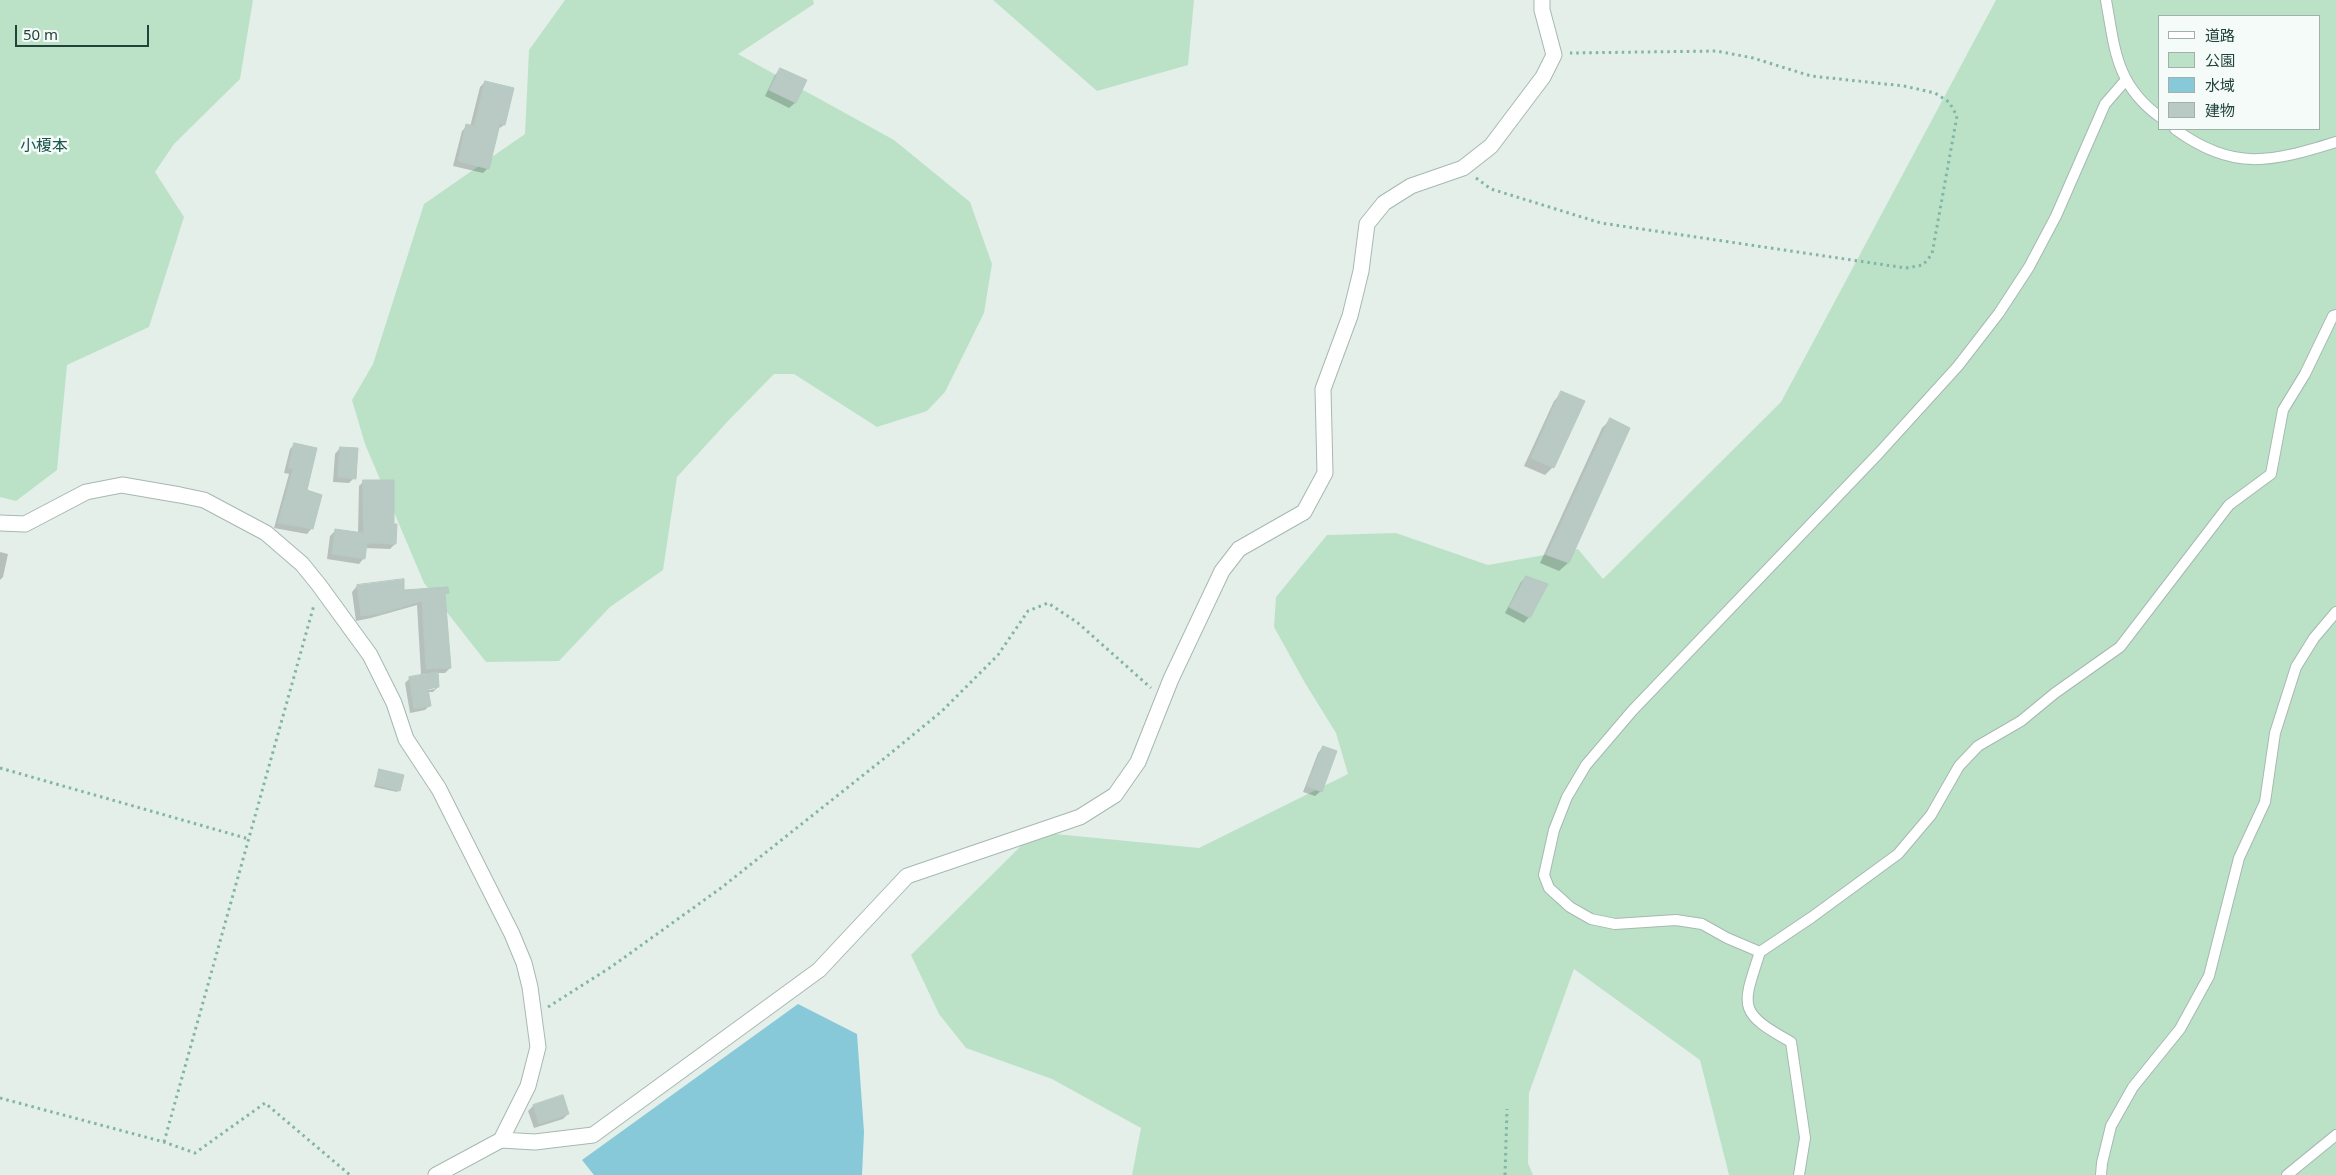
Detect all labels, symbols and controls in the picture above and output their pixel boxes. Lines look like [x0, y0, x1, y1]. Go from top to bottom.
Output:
scale bar [18, 15, 151, 47]
legend [2158, 15, 2321, 130]
text: 50 m [23, 24, 58, 44]
text: 道路 [2205, 25, 2235, 45]
text: 公園 [2205, 50, 2235, 70]
text: 水域 [2205, 75, 2235, 95]
text: 建物 [2205, 100, 2235, 120]
district label: 小榎本 [20, 136, 68, 156]

